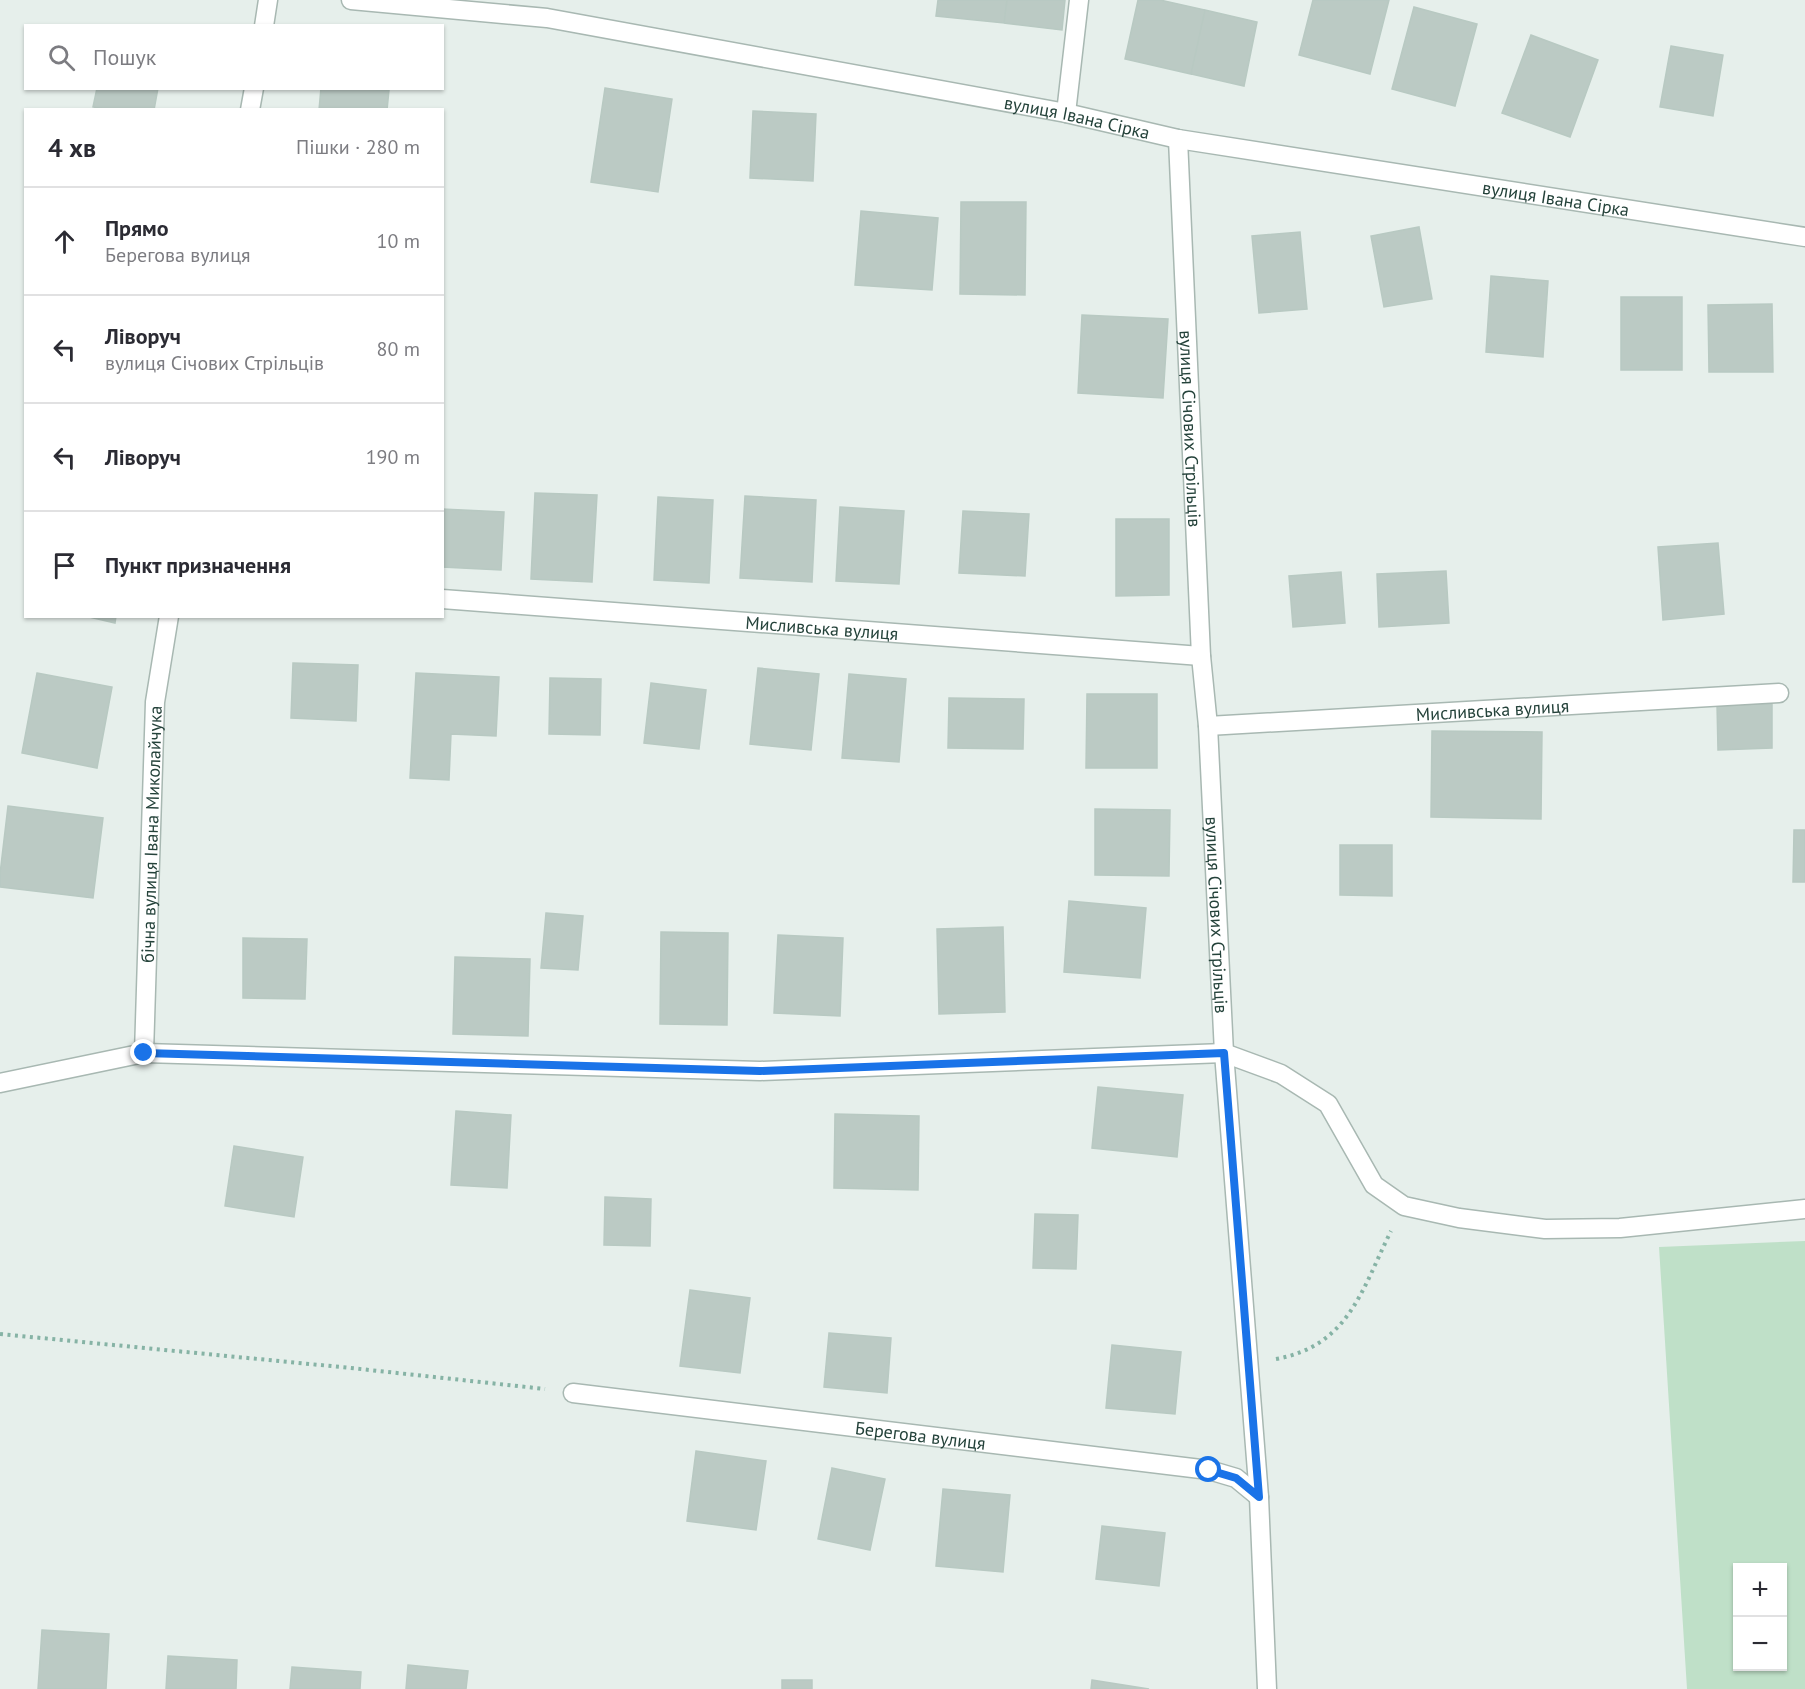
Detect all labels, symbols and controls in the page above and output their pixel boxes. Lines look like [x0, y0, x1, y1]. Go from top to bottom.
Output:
search box [24, 24, 444, 90]
icon: search [45, 41, 78, 74]
text: Пошук [93, 43, 156, 71]
street label: вулиця Івана Сірка [1002, 90, 1152, 144]
text: 4 хв [48, 131, 96, 164]
text: Пішки · 280 m [296, 134, 420, 160]
street label: вулиця Івана Сірка [1481, 175, 1631, 221]
text: Прямо [105, 214, 168, 242]
icon: ahead [48, 225, 81, 258]
text: 10 m [377, 228, 420, 254]
text: Берегова вулиця [105, 242, 251, 268]
text: Ліворуч [105, 322, 181, 350]
street label: вулиця Січових Стрільців [1175, 330, 1207, 528]
icon: left [48, 333, 81, 366]
text: 80 m [377, 336, 420, 362]
text: вулиця Січових Стрільців [105, 350, 324, 376]
icon: left [48, 441, 81, 474]
text: Ліворуч [105, 443, 181, 471]
text: 190 m [366, 444, 420, 470]
icon: arrive [48, 549, 81, 582]
text: Пункт призначення [105, 551, 291, 579]
street label: Мисливська вулиця [745, 610, 899, 645]
street label: Мисливська вулиця [1415, 694, 1570, 725]
street label: бічна вулиця Івана Миколайчука [135, 705, 166, 963]
street label: вулиця Січових Стрільців [1201, 816, 1234, 1014]
route end [130, 1039, 156, 1065]
street label: Берегова вулиця [854, 1416, 987, 1454]
route start [1195, 1456, 1221, 1482]
map controls [1733, 1563, 1787, 1671]
button: + [1733, 1563, 1787, 1617]
button: − [1733, 1617, 1787, 1671]

